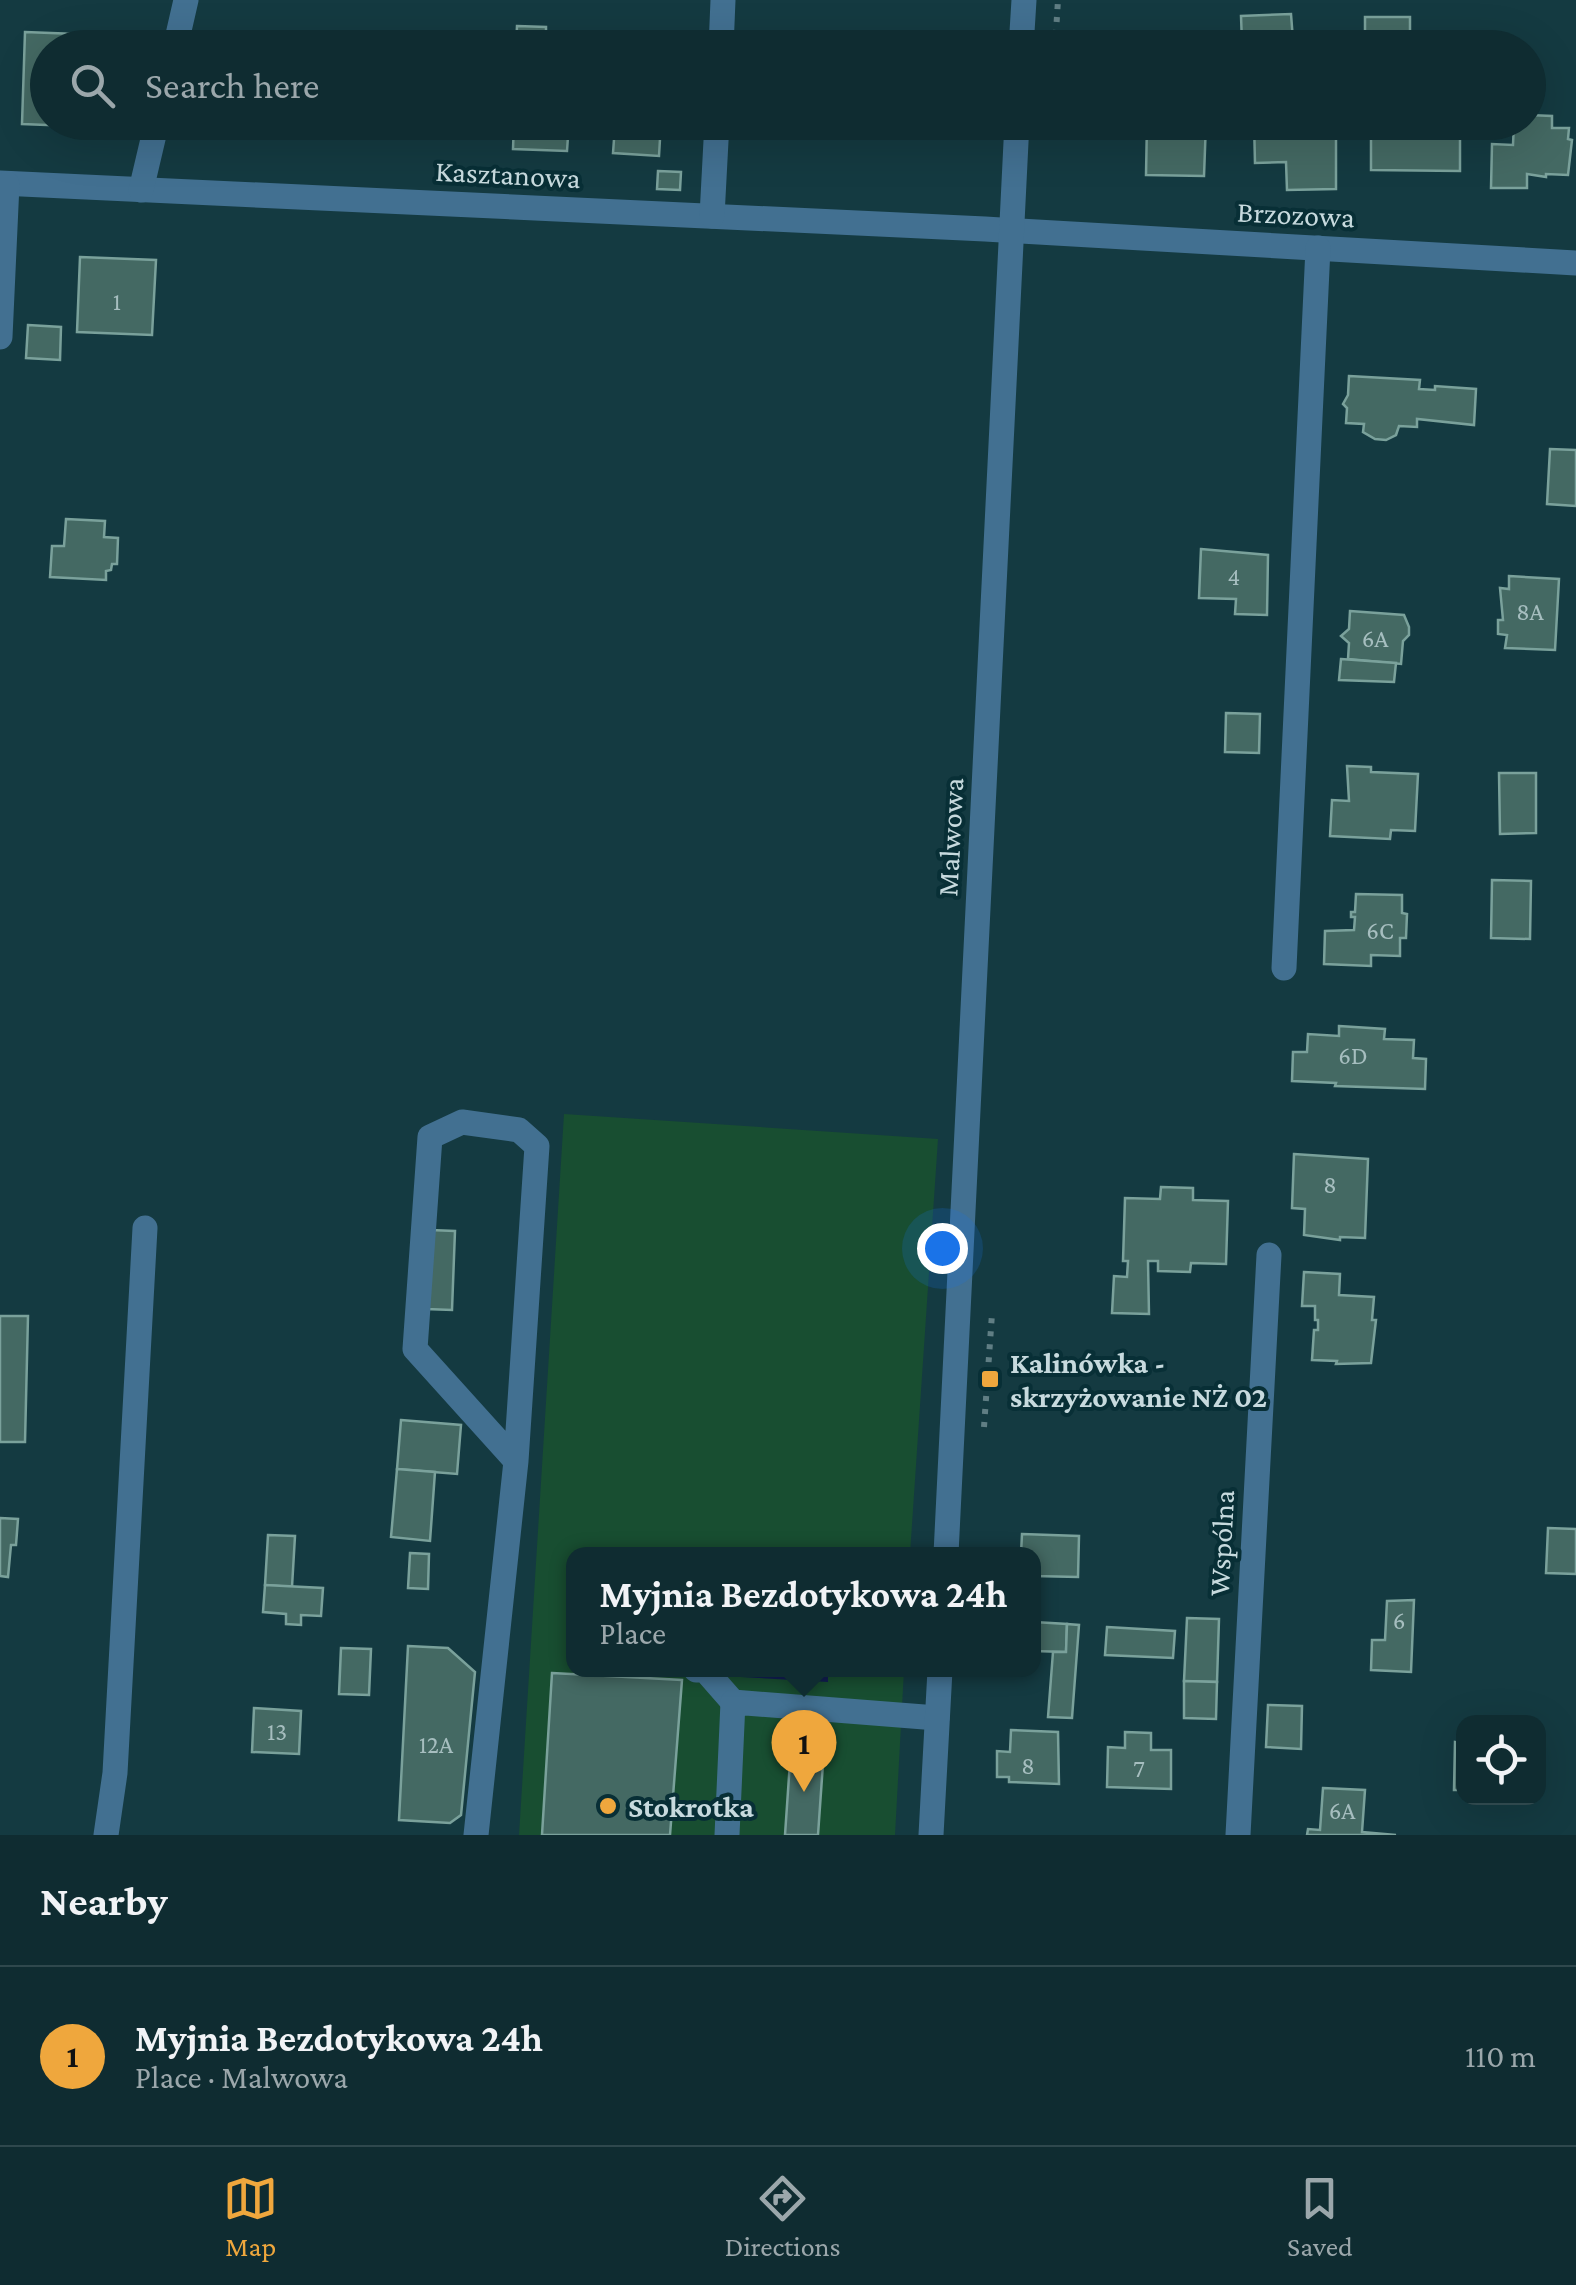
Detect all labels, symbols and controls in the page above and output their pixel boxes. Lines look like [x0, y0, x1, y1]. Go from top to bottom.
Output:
search box [30, 30, 1546, 140]
icon: search [65, 58, 120, 113]
text: Search here [145, 64, 319, 106]
street label: Kasztanowa [434, 154, 582, 194]
street label: Brzozowa [1236, 194, 1356, 234]
house number: 1 [113, 288, 121, 315]
house number: 4 [1228, 563, 1240, 590]
house number: 8A [1516, 598, 1545, 625]
house number: 6A [1362, 625, 1389, 652]
street label: Malwowa [930, 777, 970, 897]
house number: 6C [1366, 917, 1394, 944]
house number: 6D [1338, 1042, 1368, 1069]
house number: 8 [1323, 1171, 1337, 1198]
your location [917, 1223, 968, 1274]
place label: Kalinówka - skrzyżowanie NŻ 02 [1010, 1346, 1267, 1413]
marker: Kalinówka - skrzyżowanie NŻ 02 [979, 1368, 1001, 1390]
street label: Wspólna [1202, 1489, 1241, 1597]
popup [566, 1547, 1041, 1677]
text: Myjnia Bezdotykowa 24h [600, 1573, 1007, 1615]
house number: 6 [1393, 1607, 1405, 1634]
text: Place [600, 1615, 666, 1651]
pin: 1 [772, 1710, 836, 1792]
map controls [1456, 1715, 1546, 1805]
button: locate [1456, 1715, 1546, 1805]
house number: 13 [267, 1718, 287, 1745]
house number: 12A [419, 1731, 454, 1758]
house number: 8 [1021, 1752, 1035, 1779]
house number: 7 [1133, 1755, 1145, 1782]
place label: Stokrotka [628, 1790, 754, 1823]
marker: Stokrotka [597, 1795, 619, 1817]
house number: 6A [1329, 1797, 1356, 1824]
text: Nearby [40, 1877, 168, 1924]
text: Myjnia Bezdotykowa 24h [135, 2017, 543, 2059]
text: 1 [67, 2038, 78, 2074]
text: 110 m [1465, 2038, 1536, 2074]
text: Place · Malwowa [135, 2059, 348, 2095]
tab: Map [223, 2171, 278, 2262]
tab: Directions [725, 2171, 841, 2262]
tab: Saved [1287, 2171, 1353, 2262]

